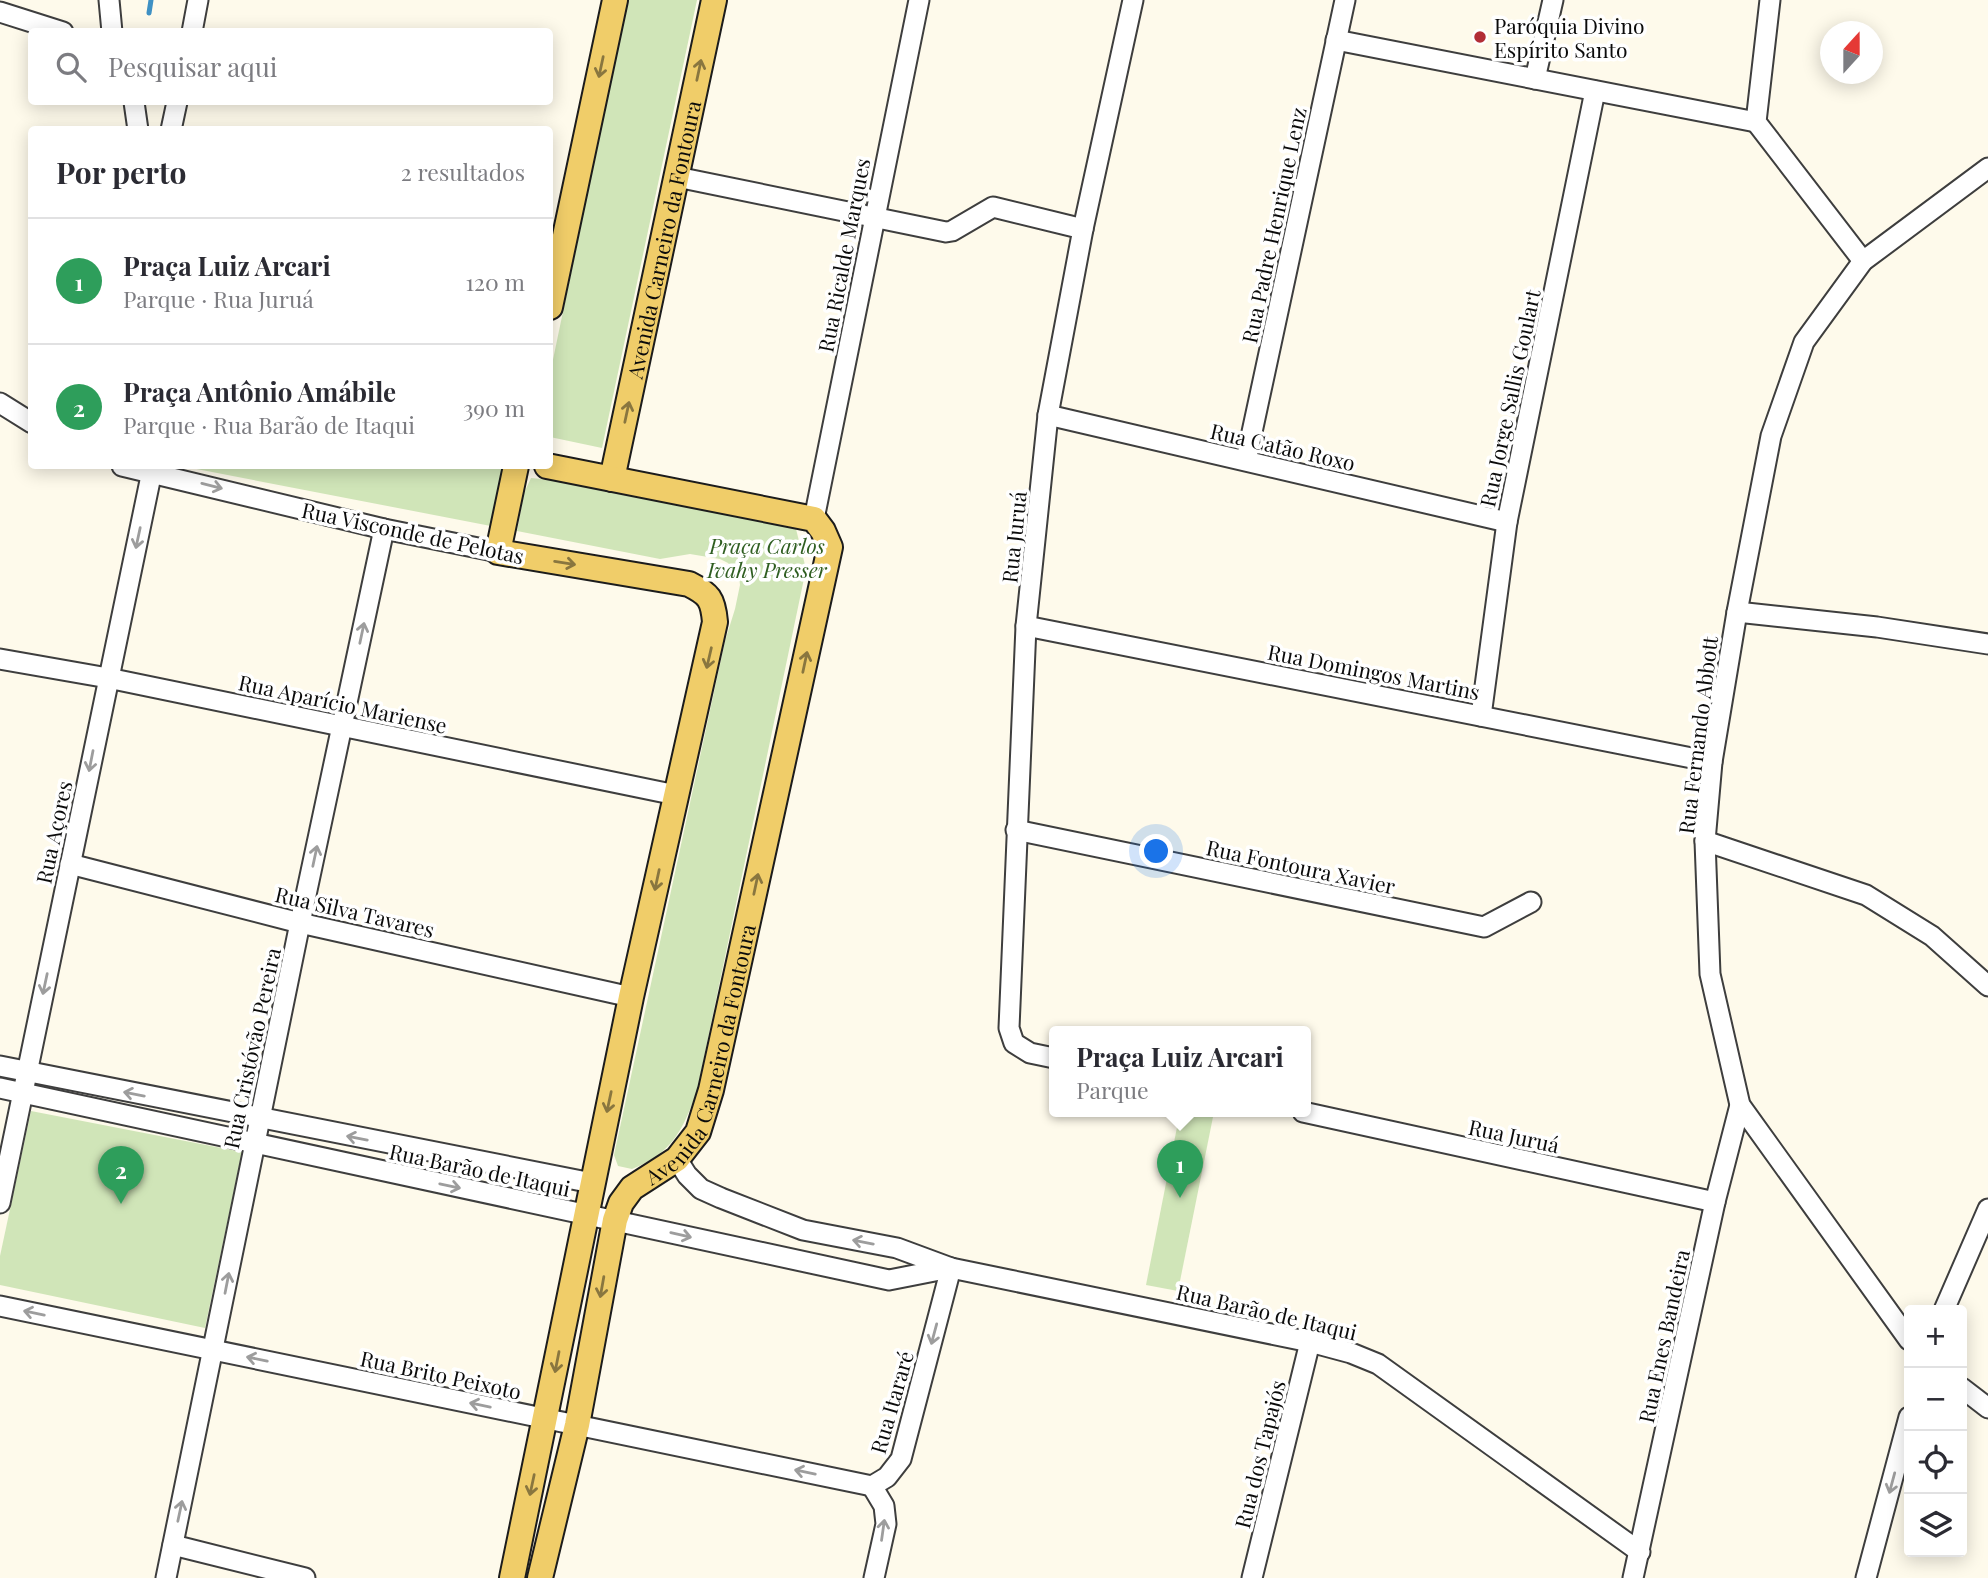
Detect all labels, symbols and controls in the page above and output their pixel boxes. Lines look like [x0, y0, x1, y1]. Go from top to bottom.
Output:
place label: Paróquia Divino Espírito Santo [1494, 11, 1644, 63]
north arrow [1820, 21, 1883, 84]
search box [28, 28, 553, 105]
marker: Paróquia Divino Espírito Santo [1472, 29, 1488, 45]
icon: search [52, 48, 90, 86]
text: Pesquisar aqui [108, 49, 277, 84]
one-way arrow [593, 55, 607, 78]
one-way arrow [693, 59, 707, 82]
street label: Avenida Carneiro da Fontoura [620, 97, 706, 382]
street label: Rua Padre Henrique Lenz [1234, 105, 1312, 345]
text: Por perto [56, 152, 186, 192]
text: 2 resultados [401, 156, 525, 187]
street label: Rua Ricalde Marques [810, 156, 876, 354]
text: Praça Luiz Arcari [123, 248, 331, 283]
text: 1 [75, 266, 83, 297]
text: 120 m [466, 266, 525, 297]
text: Parque · Rua Juruá [123, 283, 314, 314]
street label: Rua Jorge Sallis Goulart [1472, 286, 1546, 509]
text: Praça Antônio Amábile [123, 374, 396, 409]
text: 2 [73, 392, 85, 423]
text: 390 m [463, 392, 525, 423]
one-way arrow [620, 401, 634, 424]
text: Parque · Rua Barão de Itaqui [123, 409, 415, 440]
street label: Rua Catão Roxo [1208, 416, 1358, 476]
one-way arrow [200, 480, 223, 493]
street label: Rua Juruá [994, 489, 1032, 584]
street label: Rua Visconde de Pelotas [299, 495, 527, 569]
one-way arrow [130, 526, 144, 549]
park label: Praça Carlos Ivahy Presser [706, 531, 828, 583]
one-way arrow [554, 557, 576, 570]
one-way arrow [356, 622, 369, 645]
street label: Rua Fernando Abbott [1671, 634, 1723, 835]
street label: Rua Domingos Martins [1266, 637, 1482, 705]
one-way arrow [701, 646, 715, 669]
one-way arrow [799, 651, 812, 674]
street label: Rua Aparício Mariense [236, 667, 450, 739]
one-way arrow [84, 749, 97, 772]
street label: Rua Açores [28, 778, 78, 886]
street label: Rua Fontoura Xavier [1204, 832, 1399, 900]
your location [1139, 834, 1173, 868]
one-way arrow [308, 845, 322, 868]
one-way arrow [650, 868, 664, 891]
one-way arrow [750, 873, 763, 896]
street label: Rua Silva Tavares [273, 879, 437, 943]
street label: Avenida Carneiro da Fontoura [638, 921, 761, 1191]
street label: Rua Cristóvão Pereira [216, 944, 286, 1151]
one-way arrow [37, 972, 51, 995]
popup [1049, 1026, 1311, 1117]
text: Praça Luiz Arcari [1076, 1039, 1284, 1074]
text: Parque [1076, 1074, 1149, 1105]
one-way arrow [123, 1087, 146, 1100]
one-way arrow [602, 1090, 616, 1113]
street label: Rua Juruá [1466, 1112, 1562, 1158]
one-way arrow [346, 1131, 369, 1144]
street label: Rua Barão de Itaqui [387, 1136, 573, 1202]
pin: 1 [1157, 1140, 1203, 1198]
pin: 2 [98, 1146, 144, 1204]
one-way arrow [438, 1179, 461, 1193]
one-way arrow [669, 1229, 692, 1242]
one-way arrow [852, 1234, 875, 1248]
street label: Rua Enes Bandeira [1631, 1246, 1695, 1425]
one-way arrow [220, 1272, 234, 1295]
one-way arrow [595, 1275, 609, 1298]
street label: Rua Barão de Itaqui [1174, 1277, 1360, 1345]
one-way arrow [23, 1305, 46, 1319]
map controls [1904, 1305, 1967, 1557]
button: + [1904, 1305, 1967, 1368]
one-way arrow [927, 1322, 940, 1345]
street label: Rua Brito Peixoto [358, 1343, 524, 1405]
street label: Rua Itararé [863, 1347, 919, 1457]
one-way arrow [246, 1351, 269, 1365]
one-way arrow [550, 1351, 564, 1373]
button: − [1904, 1368, 1967, 1431]
street label: Rua dos Tapajós [1227, 1377, 1291, 1531]
one-way arrow [469, 1397, 492, 1411]
button: locate [1904, 1431, 1967, 1494]
one-way arrow [794, 1465, 817, 1479]
one-way arrow [1884, 1471, 1897, 1493]
one-way arrow [525, 1473, 539, 1496]
button: layers [1904, 1494, 1967, 1557]
one-way arrow [173, 1500, 187, 1523]
one-way arrow [877, 1519, 890, 1542]

